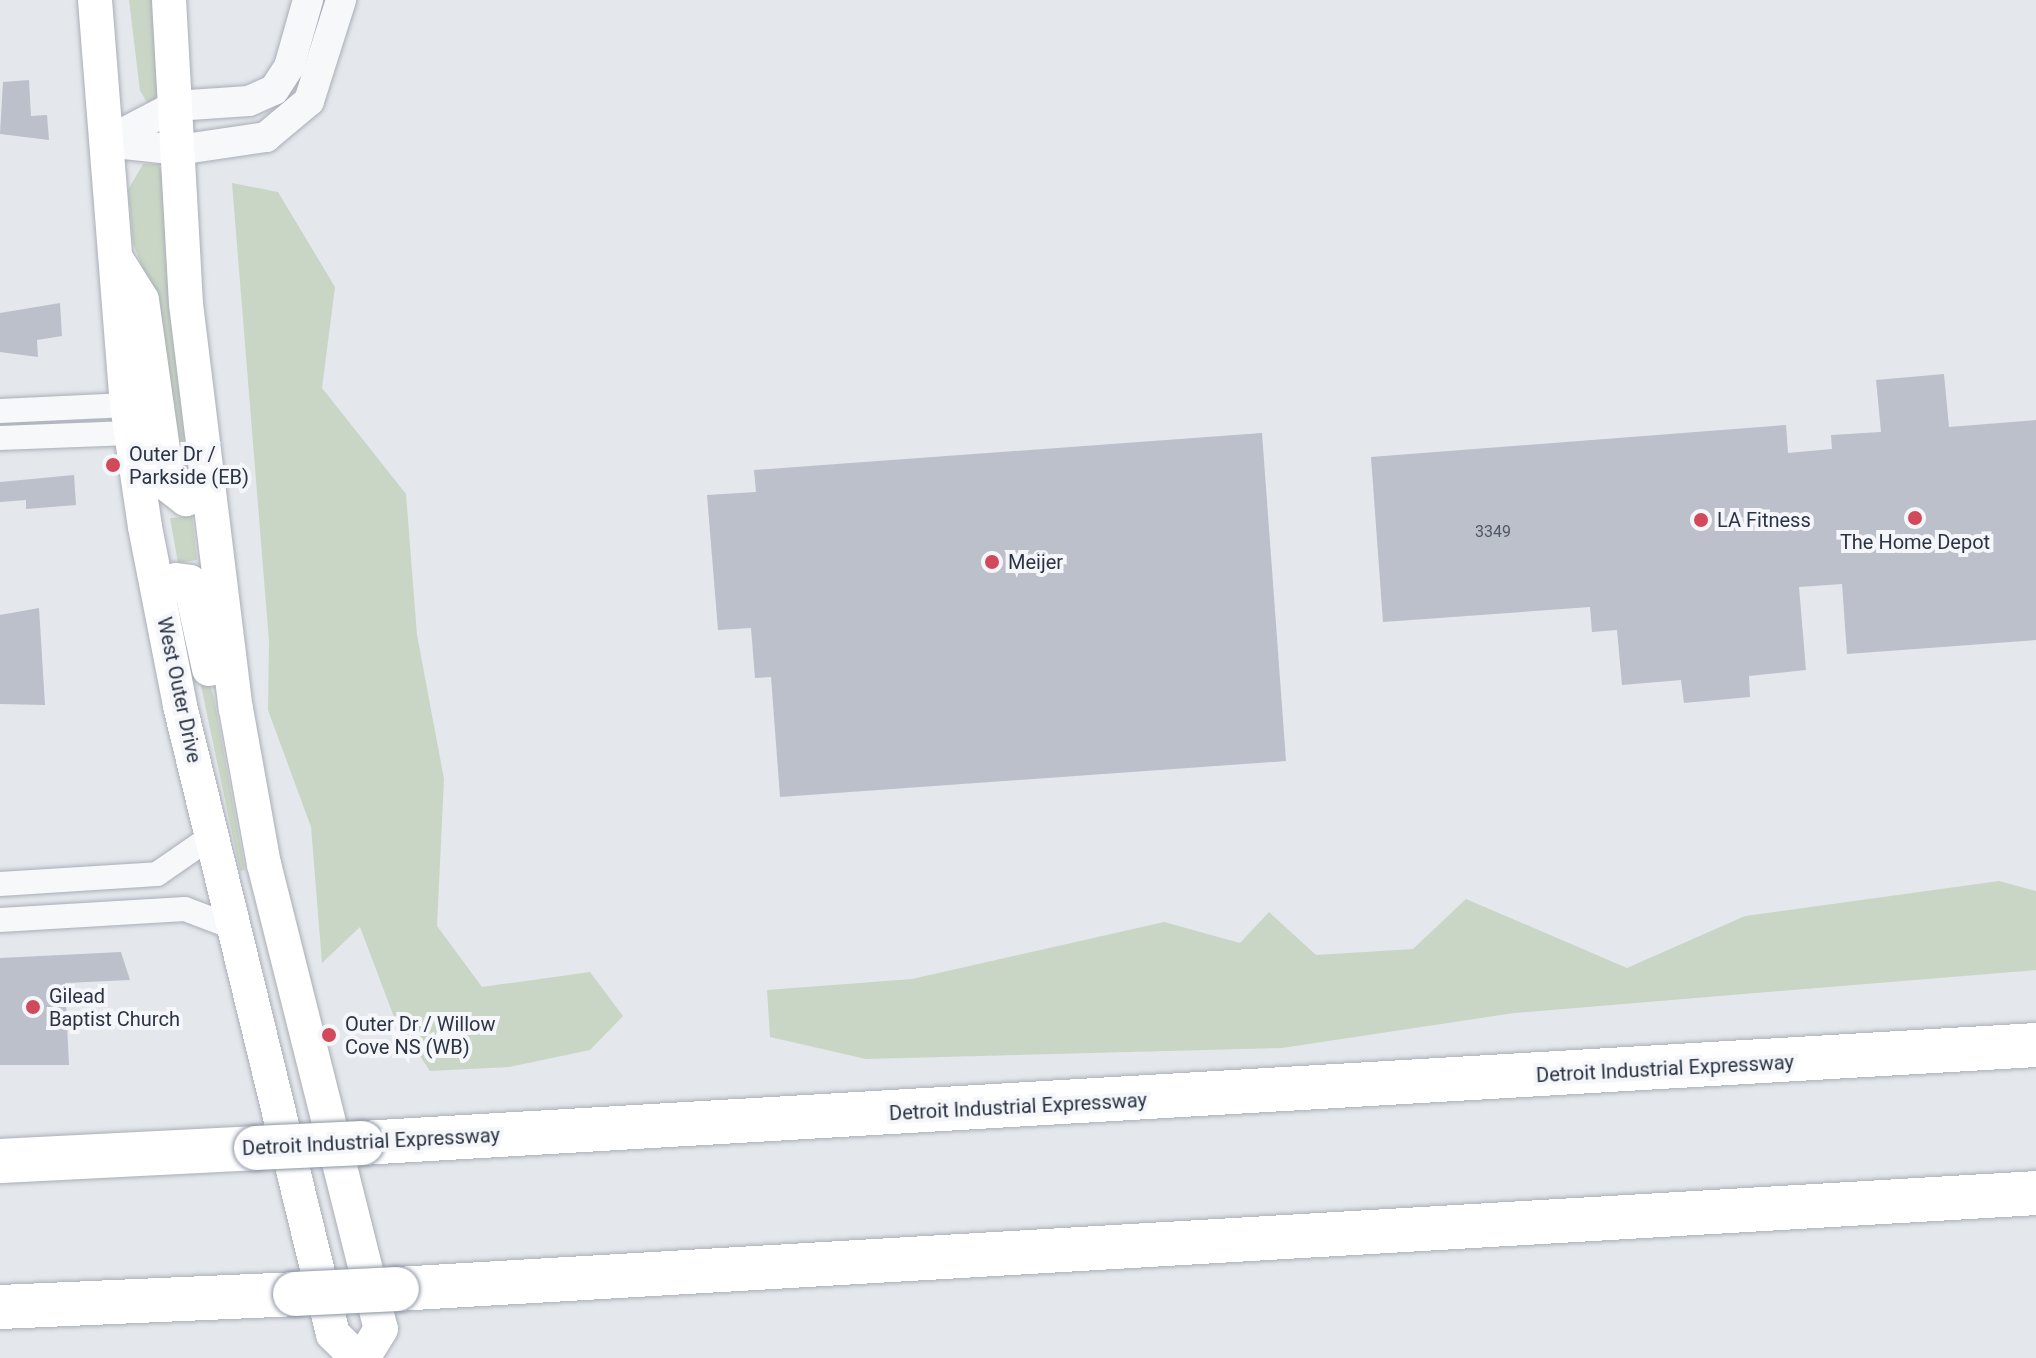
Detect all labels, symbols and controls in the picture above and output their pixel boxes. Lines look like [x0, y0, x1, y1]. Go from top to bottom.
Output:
place label: Outer Dr / Parkside (EB) [129, 442, 249, 489]
marker: Outer Dr / Parkside (EB) [104, 456, 122, 474]
place label: LA Fitness [1717, 508, 1811, 532]
marker: The Home Depot [1906, 509, 1924, 527]
marker: LA Fitness [1692, 511, 1710, 529]
house number: 3349 [1475, 522, 1511, 542]
place label: The Home Depot [1840, 530, 1990, 554]
place label: Meijer [1008, 550, 1063, 574]
marker: Meijer [983, 553, 1001, 571]
street label: West Outer Drive [152, 615, 206, 765]
place label: Gilead Baptist Church [49, 984, 180, 1031]
marker: Gilead Baptist Church [24, 998, 42, 1016]
place label: Outer Dr / Willow Cove NS (WB) [345, 1012, 496, 1059]
marker: Outer Dr / Willow Cove NS (WB) [320, 1026, 338, 1044]
street label: Detroit Industrial Expressway [1535, 1050, 1795, 1088]
street label: Detroit Industrial Expressway [888, 1088, 1148, 1126]
street label: Detroit Industrial Expressway [241, 1123, 501, 1161]

